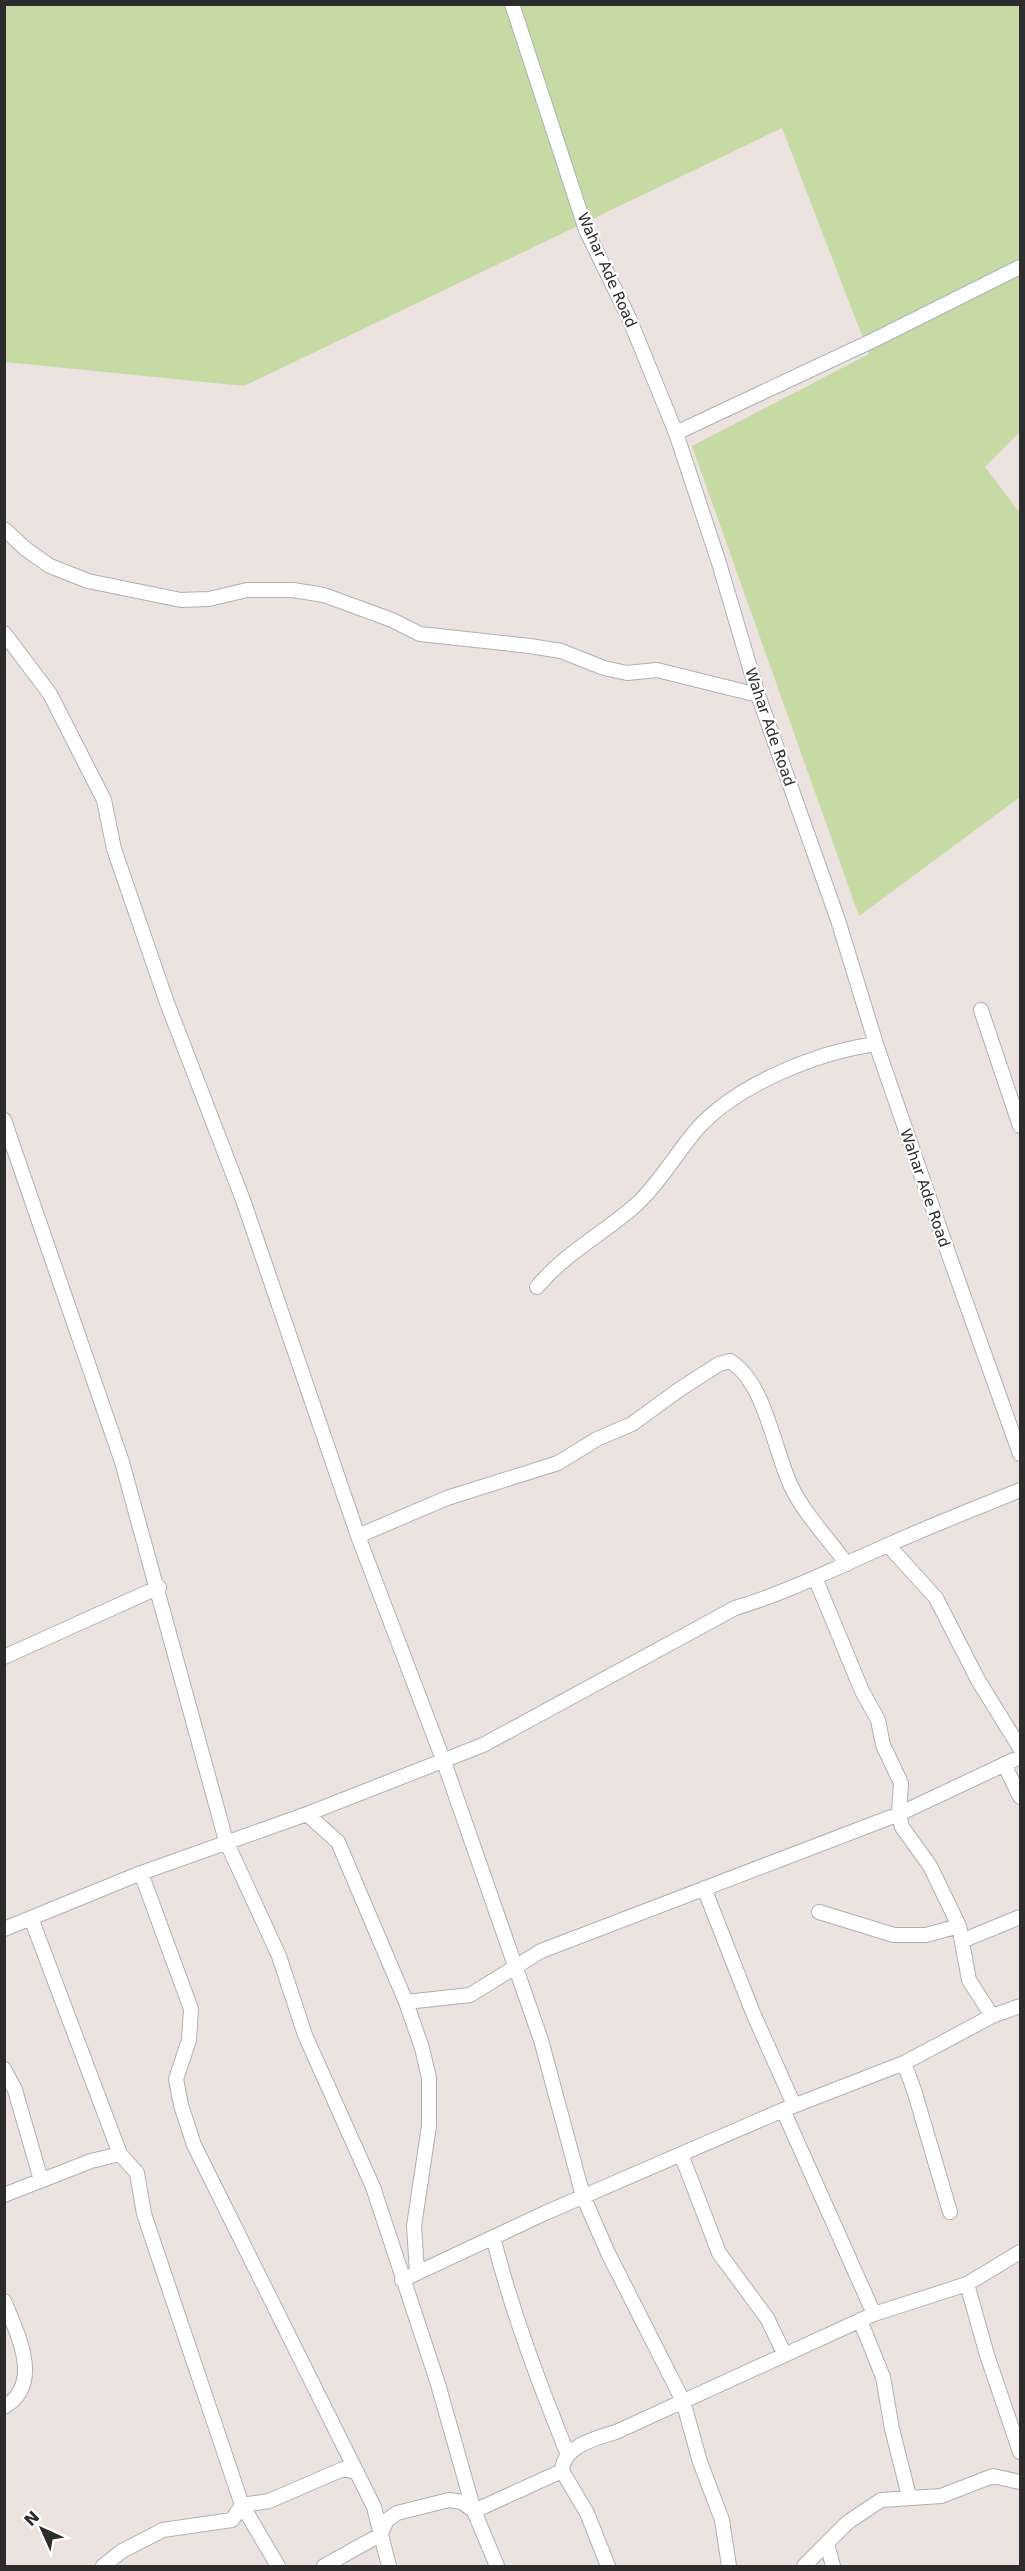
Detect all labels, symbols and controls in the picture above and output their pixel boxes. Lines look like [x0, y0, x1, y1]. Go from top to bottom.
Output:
street label: Wahar Ade Road [574, 210, 640, 330]
street label: Wahar Ade Road [741, 666, 799, 788]
street label: Wahar Ade Road [896, 1127, 954, 1249]
north arrow [12, 2499, 72, 2559]
text: N [20, 2507, 43, 2530]

